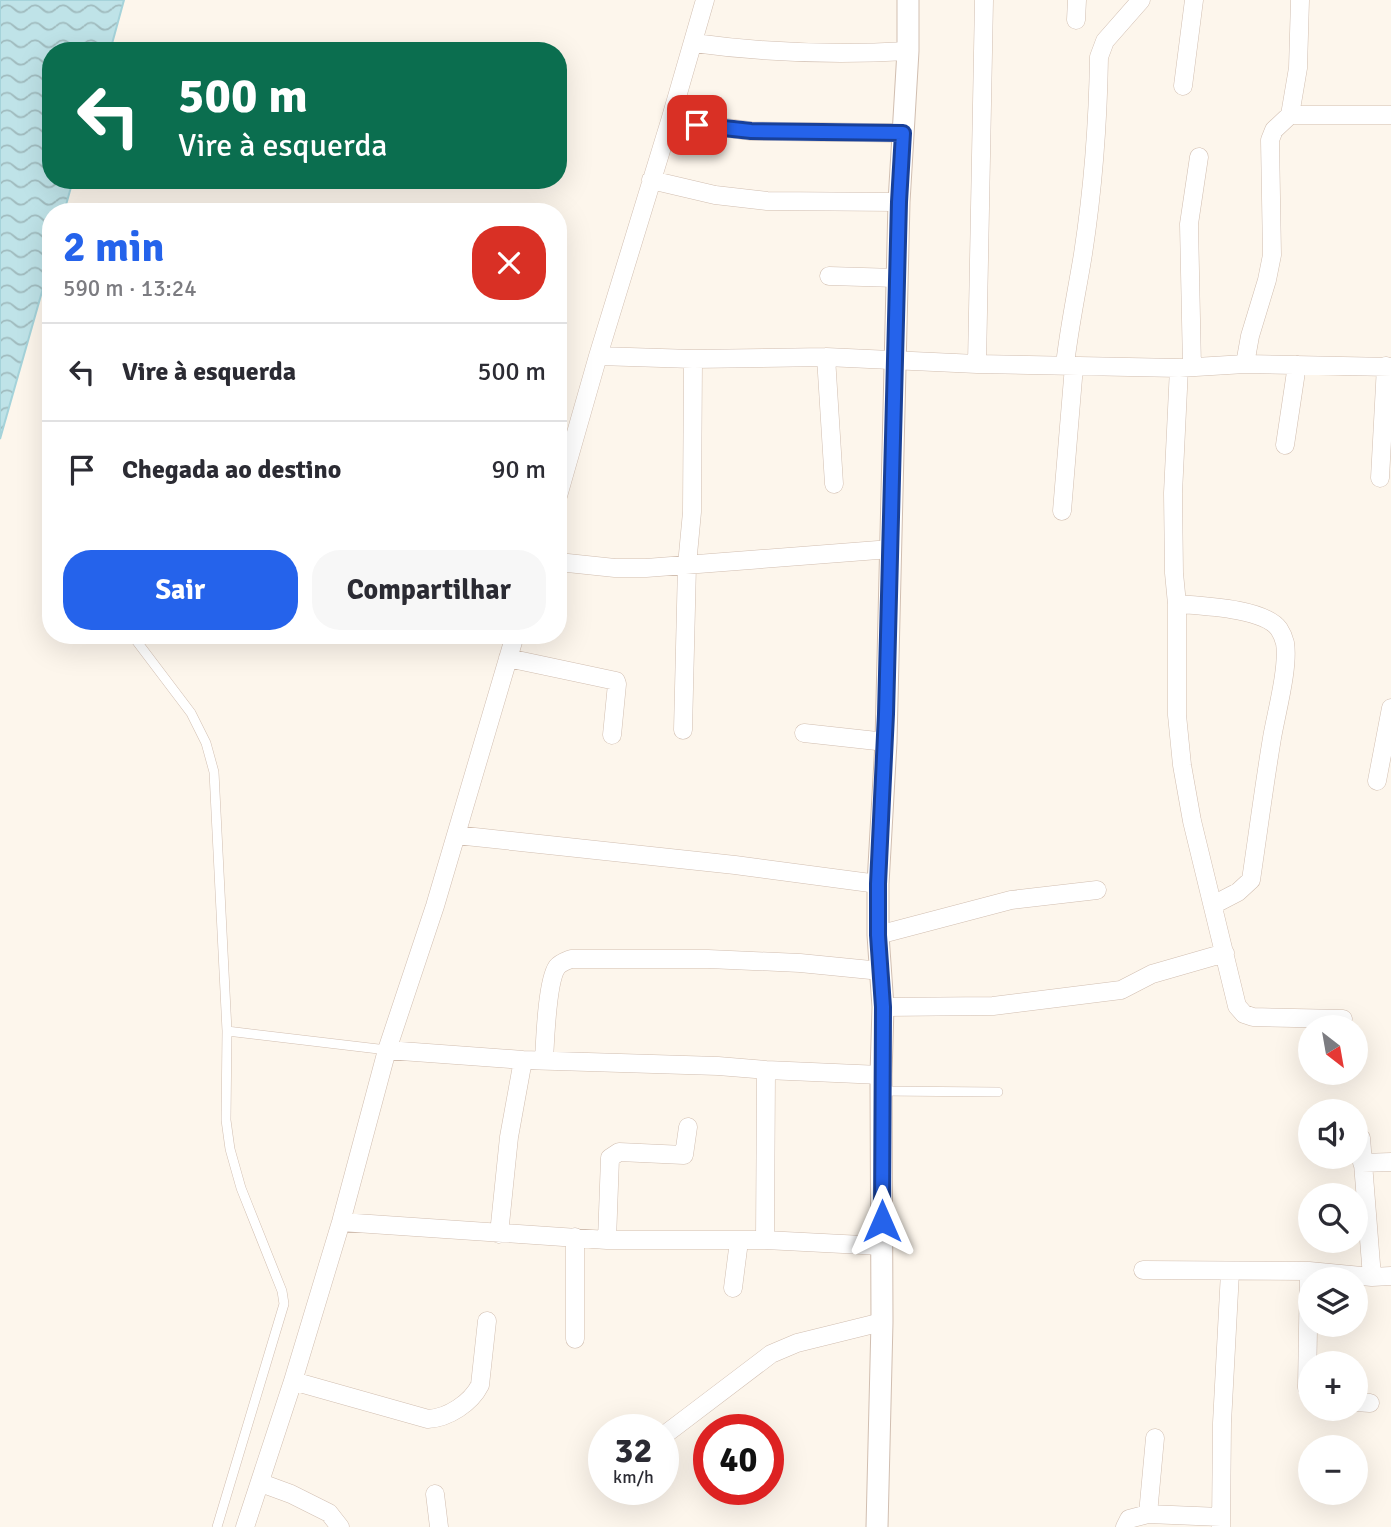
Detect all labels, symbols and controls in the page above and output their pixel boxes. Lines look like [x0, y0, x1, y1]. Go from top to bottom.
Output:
text: 500 m [178, 66, 308, 126]
icon: left [63, 70, 154, 161]
pin [667, 95, 727, 155]
icon: arrive [678, 106, 716, 144]
text: Vire à esquerda [178, 126, 388, 165]
text: 2 min [63, 222, 164, 273]
button: close [472, 226, 546, 300]
text: 590 m · 13:24 [63, 274, 197, 303]
icon: left [63, 353, 101, 391]
text: Vire à esquerda [122, 356, 296, 388]
text: 500 m [477, 356, 546, 388]
icon: arrive [63, 451, 101, 489]
text: Chegada ao destino [122, 454, 341, 486]
text: 90 m [491, 454, 546, 486]
button: Sair [63, 550, 298, 630]
button: Compartilhar [312, 550, 546, 630]
north arrow [1298, 1015, 1368, 1085]
map controls [1298, 1015, 1368, 1505]
button: sound [1298, 1099, 1368, 1169]
button: search [1298, 1183, 1368, 1253]
position arrow [845, 1184, 919, 1258]
button: layers [1298, 1267, 1368, 1337]
button: + [1298, 1351, 1368, 1421]
speed limit sign: 40 [693, 1414, 784, 1505]
text: 32 [615, 1429, 652, 1472]
button: − [1298, 1435, 1368, 1505]
text: km/h [613, 1466, 654, 1488]

